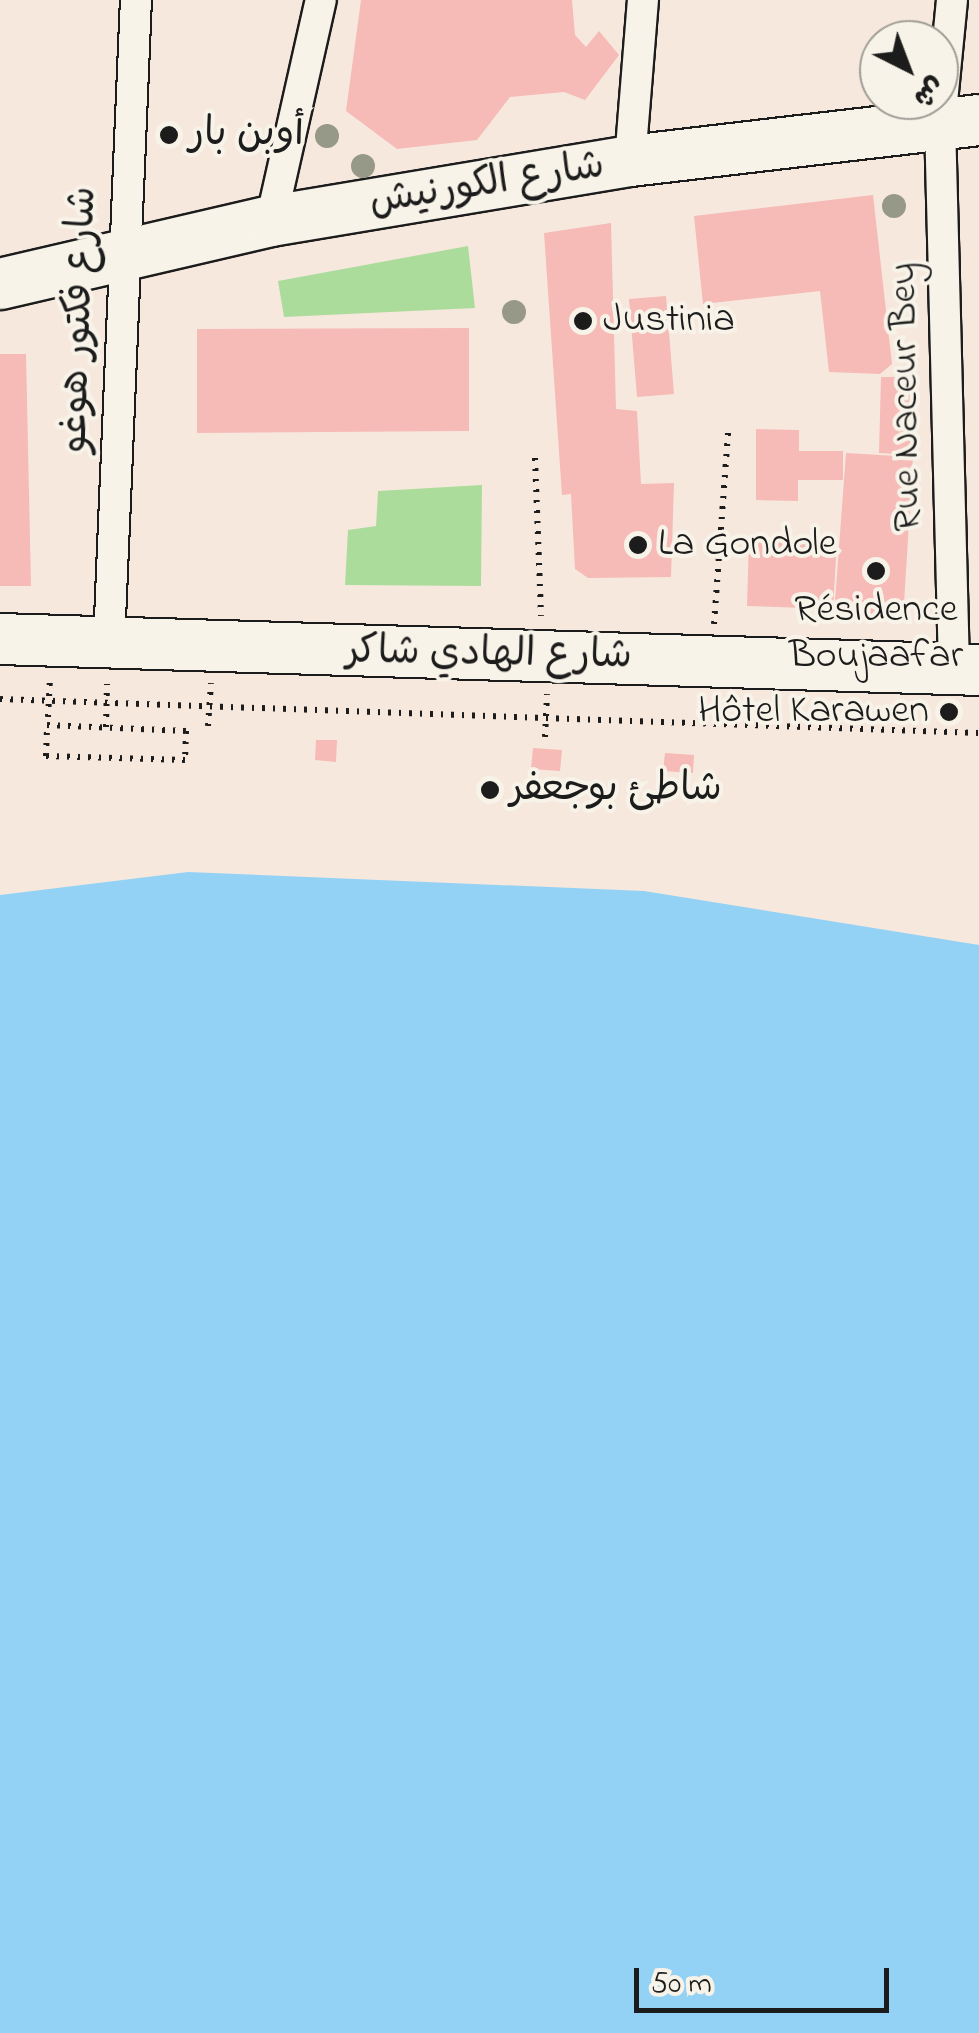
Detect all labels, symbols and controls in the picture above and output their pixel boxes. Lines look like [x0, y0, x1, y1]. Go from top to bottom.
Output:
north arrow [859, 20, 959, 120]
text: ش [903, 66, 953, 117]
place label: أوبن بار [189, 111, 304, 159]
marker: أوبن بار [158, 124, 180, 146]
street label: شارع الكورنيش [366, 143, 608, 227]
street label: شارع فكتور هوغو [51, 186, 109, 454]
street label: Rue Naceur Bey [881, 262, 933, 532]
place label: Justinia [603, 297, 735, 345]
marker: Justinia [572, 310, 594, 332]
place label: La Gondole [658, 521, 837, 569]
marker: La Gondole [627, 534, 649, 556]
marker: Résidence Boujaafar [865, 560, 887, 582]
place label: Résidence Boujaafar [789, 587, 963, 681]
street label: شارع الهادي شاكر [346, 629, 632, 681]
place label: Hôtel Karawen [698, 688, 929, 736]
marker: Hôtel Karawen [938, 701, 960, 723]
place label: شاطئ بوجعفر [510, 766, 722, 814]
marker: شاطئ بوجعفر [479, 779, 501, 801]
scale bar [639, 1948, 894, 2010]
text: 50 m [651, 1963, 712, 2007]

